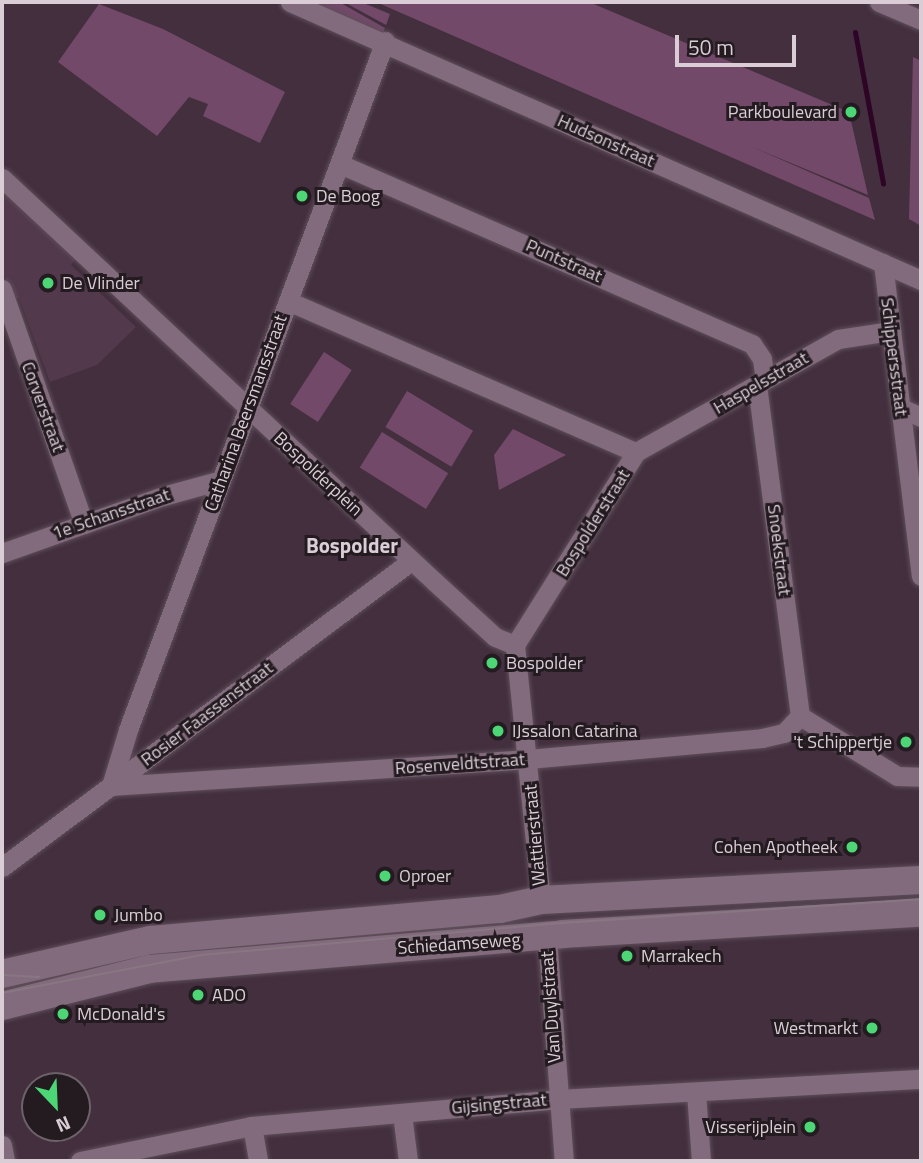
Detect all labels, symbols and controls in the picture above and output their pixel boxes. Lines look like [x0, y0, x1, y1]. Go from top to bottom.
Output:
scale bar [678, 21, 799, 65]
text: 50 m [688, 31, 734, 63]
place label: Parkboulevard [728, 101, 837, 123]
marker: Parkboulevard [843, 104, 859, 120]
street label: Hudsonstraat [554, 110, 658, 172]
place label: De Boog [316, 185, 380, 207]
marker: De Boog [294, 188, 310, 204]
street label: Puntstraat [522, 235, 606, 287]
place label: De Vlinder [62, 272, 140, 294]
marker: De Vlinder [40, 275, 56, 291]
street label: Schippersstraat [876, 297, 912, 417]
street label: Catharina Beersmansstraat [200, 312, 292, 514]
street label: Haspelsstraat [710, 347, 812, 419]
street label: Corverstraat [17, 359, 69, 455]
street label: Bospolderplein [269, 427, 367, 521]
street label: Bospolderstraat [551, 465, 635, 581]
street label: 1e Schansstraat [49, 484, 173, 544]
street label: Snoekstraat [763, 503, 795, 597]
district label: Bospolder [306, 532, 398, 558]
place label: Bospolder [506, 652, 583, 674]
marker: Bospolder [484, 655, 500, 671]
street label: Rosier Faassenstraat [137, 657, 277, 771]
place label: IJssalon Catarina [512, 720, 638, 742]
marker: IJssalon Catarina [490, 723, 506, 739]
place label: 't Schippertje [793, 731, 892, 753]
marker: 't Schippertje [898, 734, 914, 750]
street label: Rosenveldtstraat [394, 749, 526, 779]
street label: Wattierstraat [520, 783, 550, 887]
place label: Cohen Apotheek [714, 836, 838, 858]
marker: Cohen Apotheek [844, 839, 860, 855]
place label: Oproer [399, 865, 451, 887]
marker: Oproer [377, 868, 393, 884]
place label: Jumbo [114, 904, 163, 926]
marker: Jumbo [92, 907, 108, 923]
street label: Schiedamseweg [397, 929, 521, 959]
place label: Marrakech [641, 945, 722, 967]
marker: Marrakech [619, 948, 635, 964]
street label: Van Duylstraat [536, 950, 566, 1064]
place label: ADO [212, 984, 246, 1006]
marker: ADO [190, 987, 206, 1003]
place label: McDonald's [77, 1003, 165, 1025]
marker: McDonald's [55, 1006, 71, 1022]
place label: Westmarkt [773, 1017, 858, 1039]
marker: Westmarkt [864, 1020, 880, 1036]
north arrow [21, 1072, 91, 1142]
street label: Gijsingstraat [451, 1089, 547, 1119]
text: N [52, 1109, 75, 1141]
place label: Visserijplein [705, 1116, 796, 1138]
marker: Visserijplein [802, 1119, 818, 1135]

